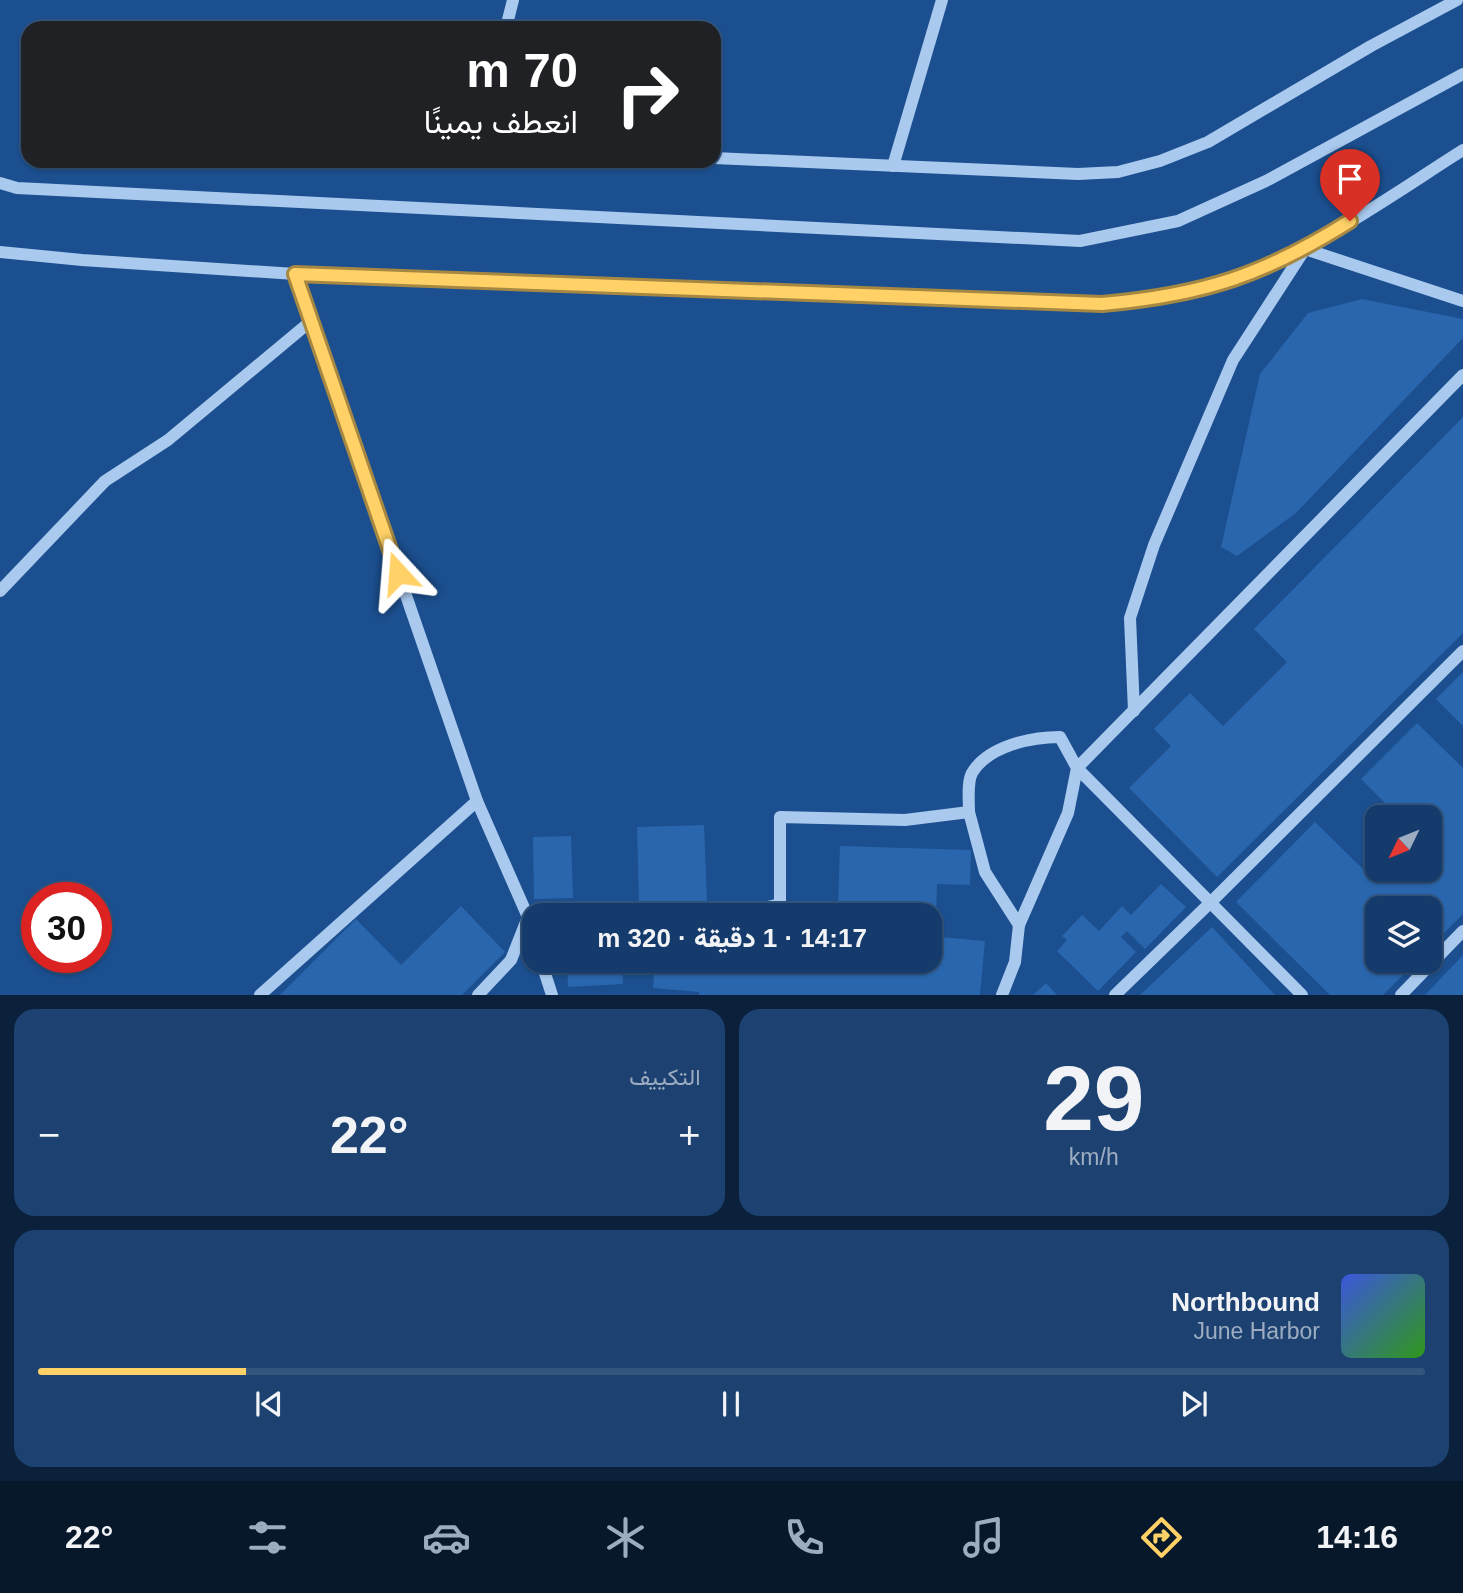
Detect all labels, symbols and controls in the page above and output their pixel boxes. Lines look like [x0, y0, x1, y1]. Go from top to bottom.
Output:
text: 70 m [466, 43, 578, 97]
icon: right [602, 49, 693, 140]
text: انعطف يمينًا [424, 104, 578, 140]
pin [1320, 149, 1380, 221]
icon: arrive [1331, 160, 1369, 198]
position arrow [361, 536, 435, 610]
north arrow [1365, 805, 1442, 882]
map controls [1365, 805, 1442, 973]
speed limit sign: 30 [21, 882, 112, 973]
button: layers [1365, 896, 1442, 973]
text: 14:17 · 1 دقيقة · 320 m [597, 923, 867, 953]
text: 29 [1043, 1048, 1144, 1149]
text: التكييف [629, 1064, 701, 1090]
text: 22° [330, 1106, 409, 1164]
text: − [38, 1114, 60, 1156]
text: + [678, 1114, 700, 1156]
text: km/h [1069, 1144, 1119, 1170]
text: Northbound [1171, 1287, 1320, 1317]
text: June Harbor [1193, 1318, 1320, 1344]
icon: previous [250, 1385, 288, 1423]
icon: pause [712, 1385, 750, 1423]
icon: next [1175, 1385, 1213, 1423]
icon: filters [243, 1513, 292, 1562]
icon: car [422, 1513, 471, 1562]
icon: climate [601, 1513, 650, 1562]
icon: phone [780, 1513, 829, 1562]
icon: music [959, 1513, 1008, 1562]
icon: directions [1137, 1513, 1186, 1562]
text: 22° [65, 1519, 113, 1555]
text: 14:16 [1316, 1519, 1398, 1555]

